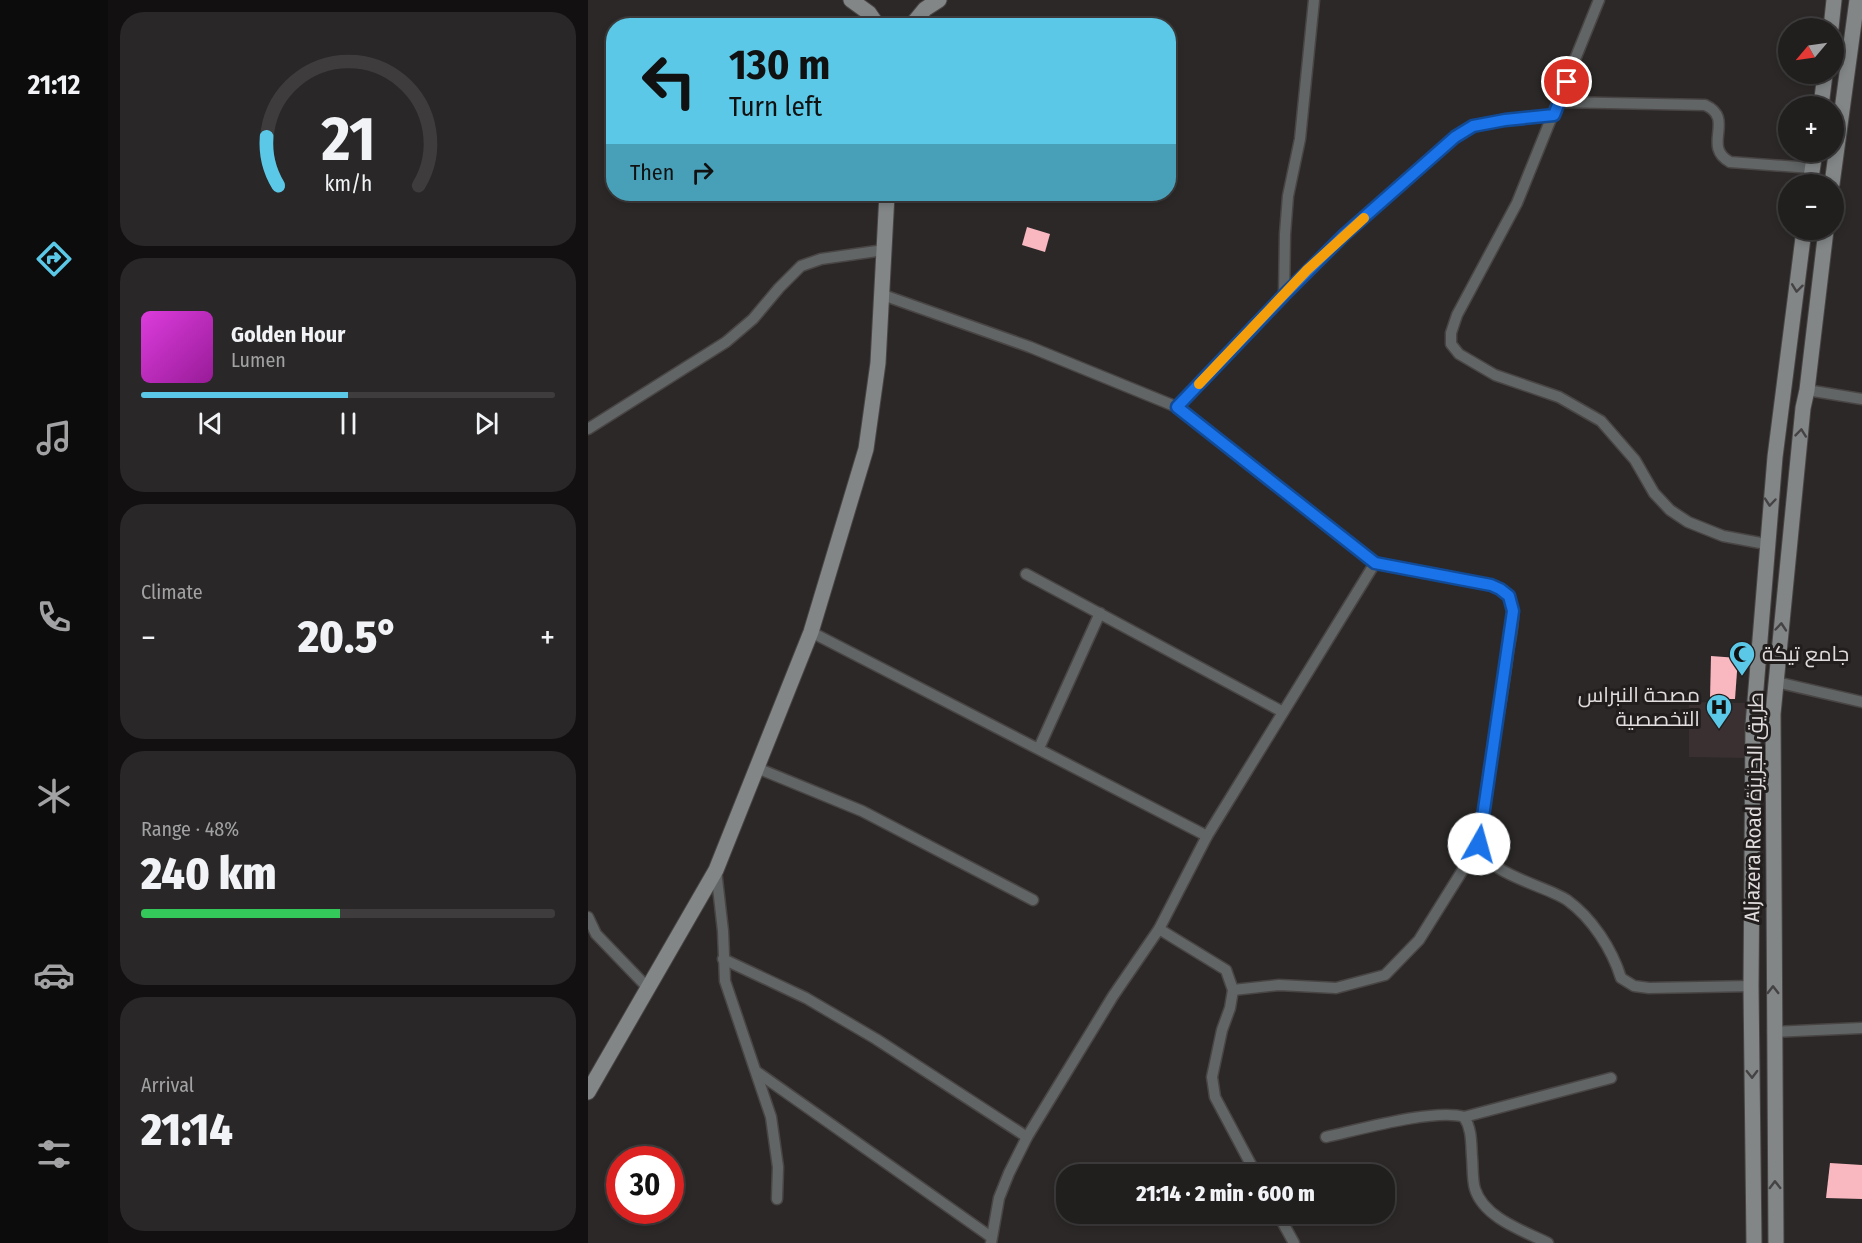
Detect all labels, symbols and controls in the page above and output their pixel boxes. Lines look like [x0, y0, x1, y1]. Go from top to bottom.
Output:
north arrow [1778, 18, 1844, 84]
map controls [1778, 18, 1844, 240]
text: 130 m [729, 40, 830, 90]
icon: left [630, 42, 708, 120]
pin [1541, 56, 1592, 107]
icon: arrive [1550, 65, 1583, 98]
text: 21:12 [28, 69, 80, 101]
text: Turn left [729, 91, 822, 123]
button: + [1778, 96, 1844, 162]
text: 21 [320, 102, 375, 177]
icon: right [686, 156, 719, 189]
text: Then [630, 159, 674, 186]
text: km/h [324, 171, 372, 197]
button: − [1778, 174, 1844, 240]
icon: directions [33, 238, 75, 280]
one-way arrow [1791, 283, 1804, 292]
text: Golden Hour [231, 321, 345, 348]
text: Lumen [231, 348, 286, 372]
icon: previous [194, 407, 227, 440]
icon: pause [332, 407, 365, 440]
icon: next [470, 407, 503, 440]
icon: music [33, 417, 75, 459]
one-way arrow [1794, 428, 1807, 437]
one-way arrow [1764, 497, 1777, 506]
text: Climate [141, 580, 203, 604]
icon: phone [33, 596, 75, 638]
text: 20.5° [298, 610, 398, 664]
text: − [141, 618, 156, 658]
text: + [540, 618, 555, 658]
one-way arrow [1774, 622, 1787, 631]
mosque icon: جامع تيكة [1727, 639, 1757, 677]
place label: جامع تيكة [1762, 641, 1849, 668]
place label: مصحة النبراس التخصصية [1578, 682, 1700, 732]
hospital icon: مصحة النبراس التخصصية [1704, 692, 1734, 730]
street label: Aljazera Road طريق الجزيزة [1739, 692, 1769, 922]
icon: climate [33, 775, 75, 817]
position arrow [1447, 812, 1511, 876]
text: Range · 48% [141, 817, 239, 841]
text: 240 km [141, 847, 277, 901]
icon: car [33, 954, 75, 996]
one-way arrow [1767, 985, 1779, 994]
one-way arrow [1746, 1070, 1759, 1079]
text: Arrival [141, 1073, 194, 1097]
text: 21:14 [141, 1103, 233, 1157]
icon: filters [33, 1133, 75, 1175]
speed limit sign: 30 [606, 1146, 684, 1224]
text: 21:14 · 2 min · 600 m [1136, 1180, 1315, 1207]
one-way arrow [1769, 1180, 1781, 1189]

